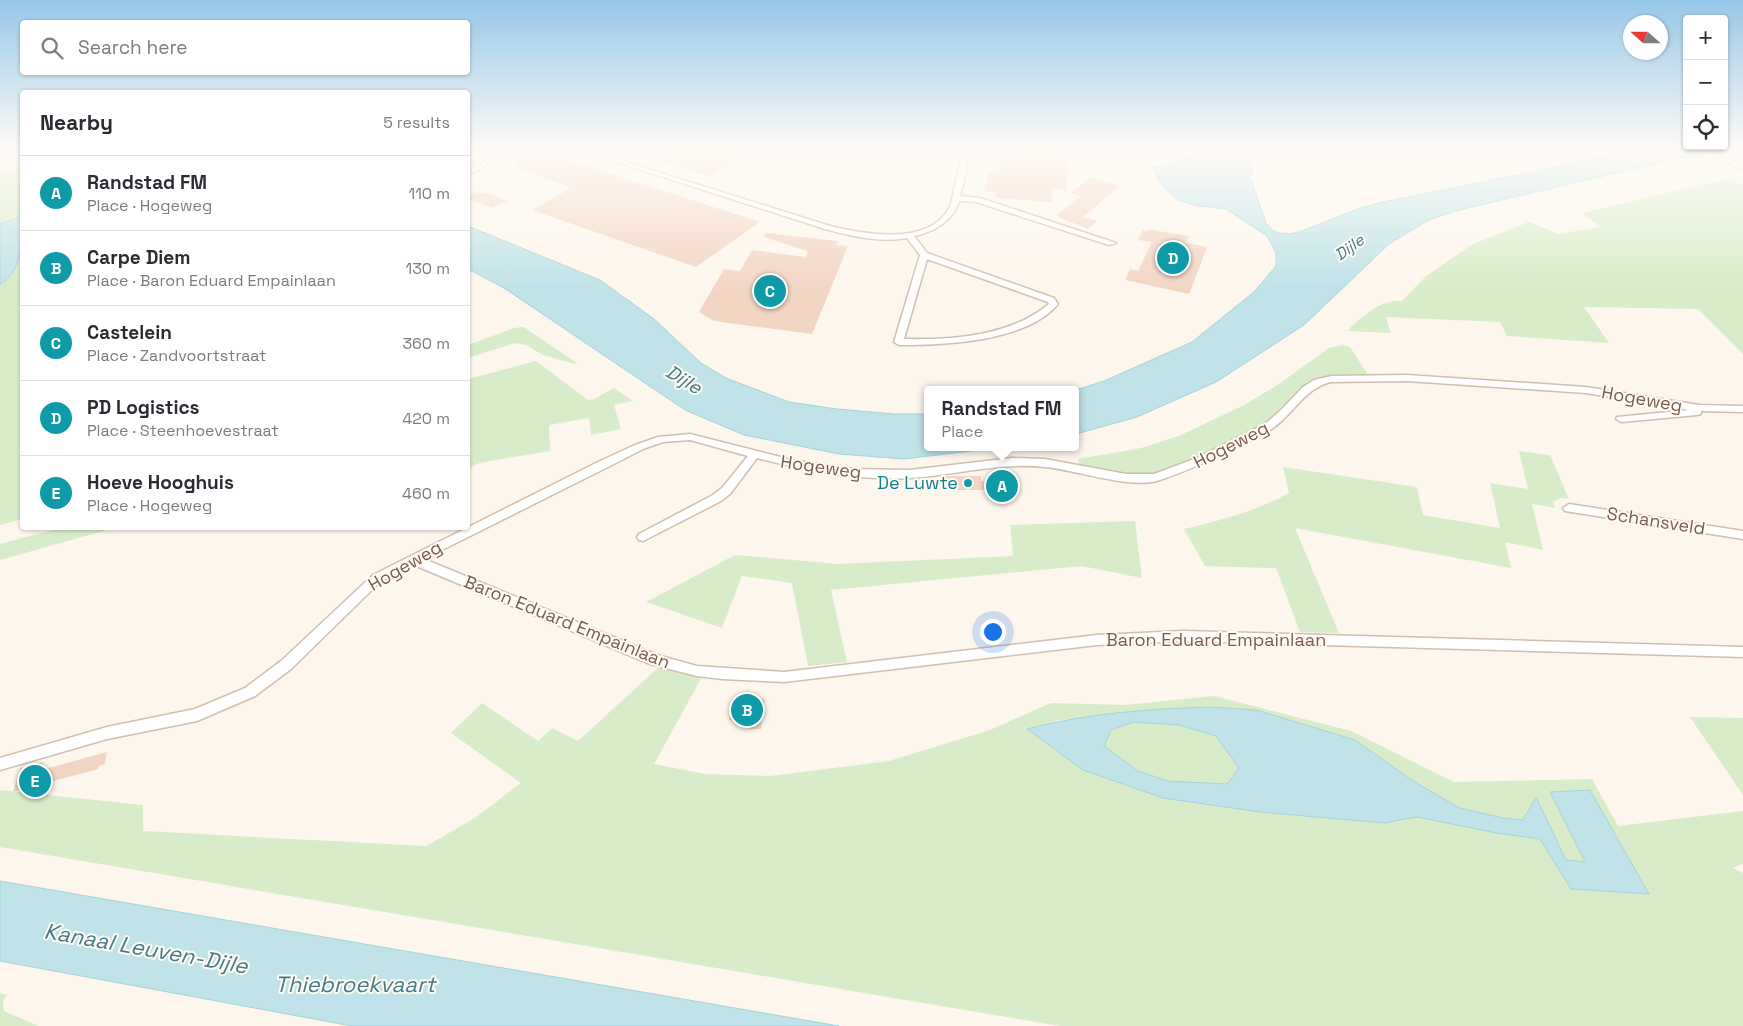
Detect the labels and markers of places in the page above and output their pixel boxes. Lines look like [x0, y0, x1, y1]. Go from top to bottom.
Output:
pin: D [1157, 239, 1189, 277]
pin: C [754, 272, 786, 310]
pin: A [986, 467, 1018, 505]
place label: De Luwte [877, 471, 958, 494]
marker: De Luwte [962, 477, 974, 489]
pin: B [731, 691, 763, 729]
pin: E [19, 762, 51, 800]

